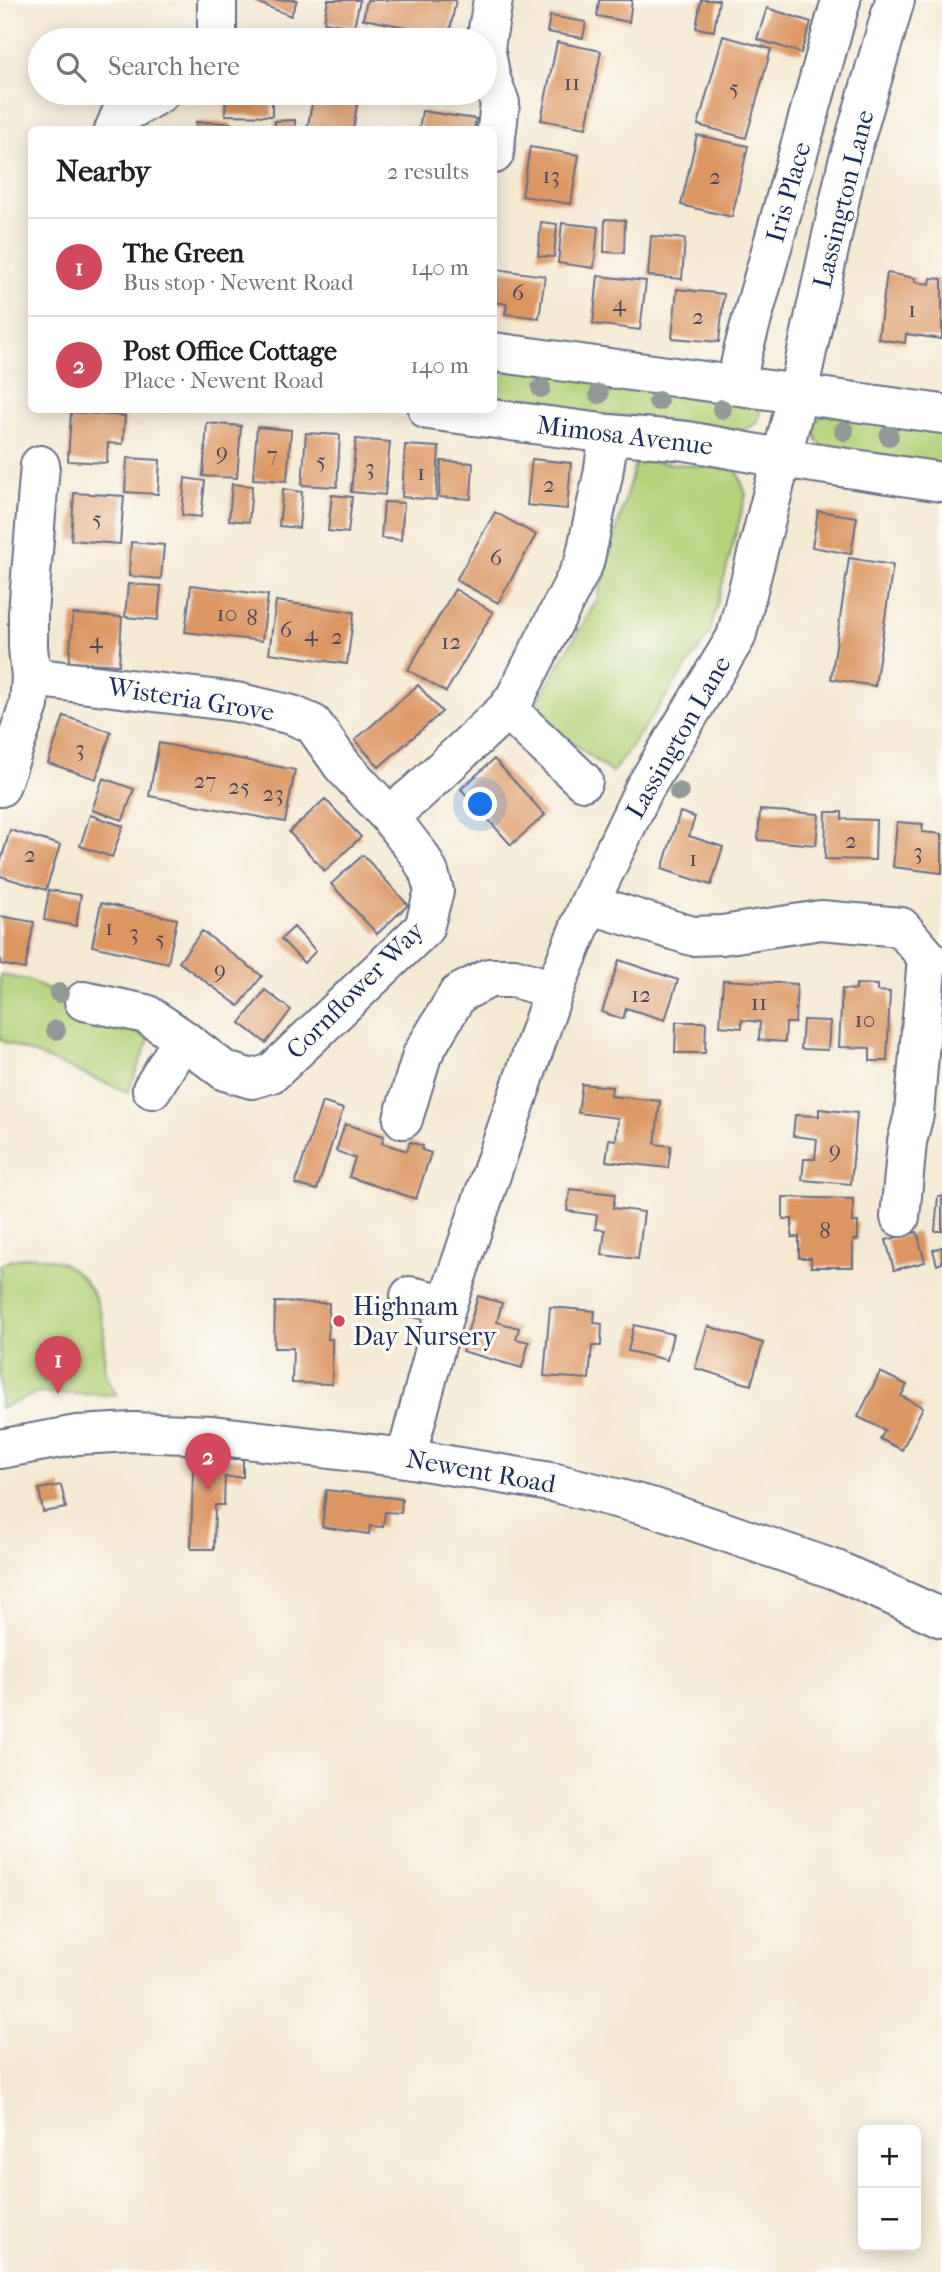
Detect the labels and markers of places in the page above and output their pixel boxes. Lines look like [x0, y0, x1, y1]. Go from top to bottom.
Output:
place label: Highnam Day Nursery [353, 1291, 497, 1352]
marker: Highnam Day Nursery [331, 1313, 347, 1329]
pin: 1 [35, 1336, 81, 1394]
pin: 2 [185, 1433, 231, 1491]

